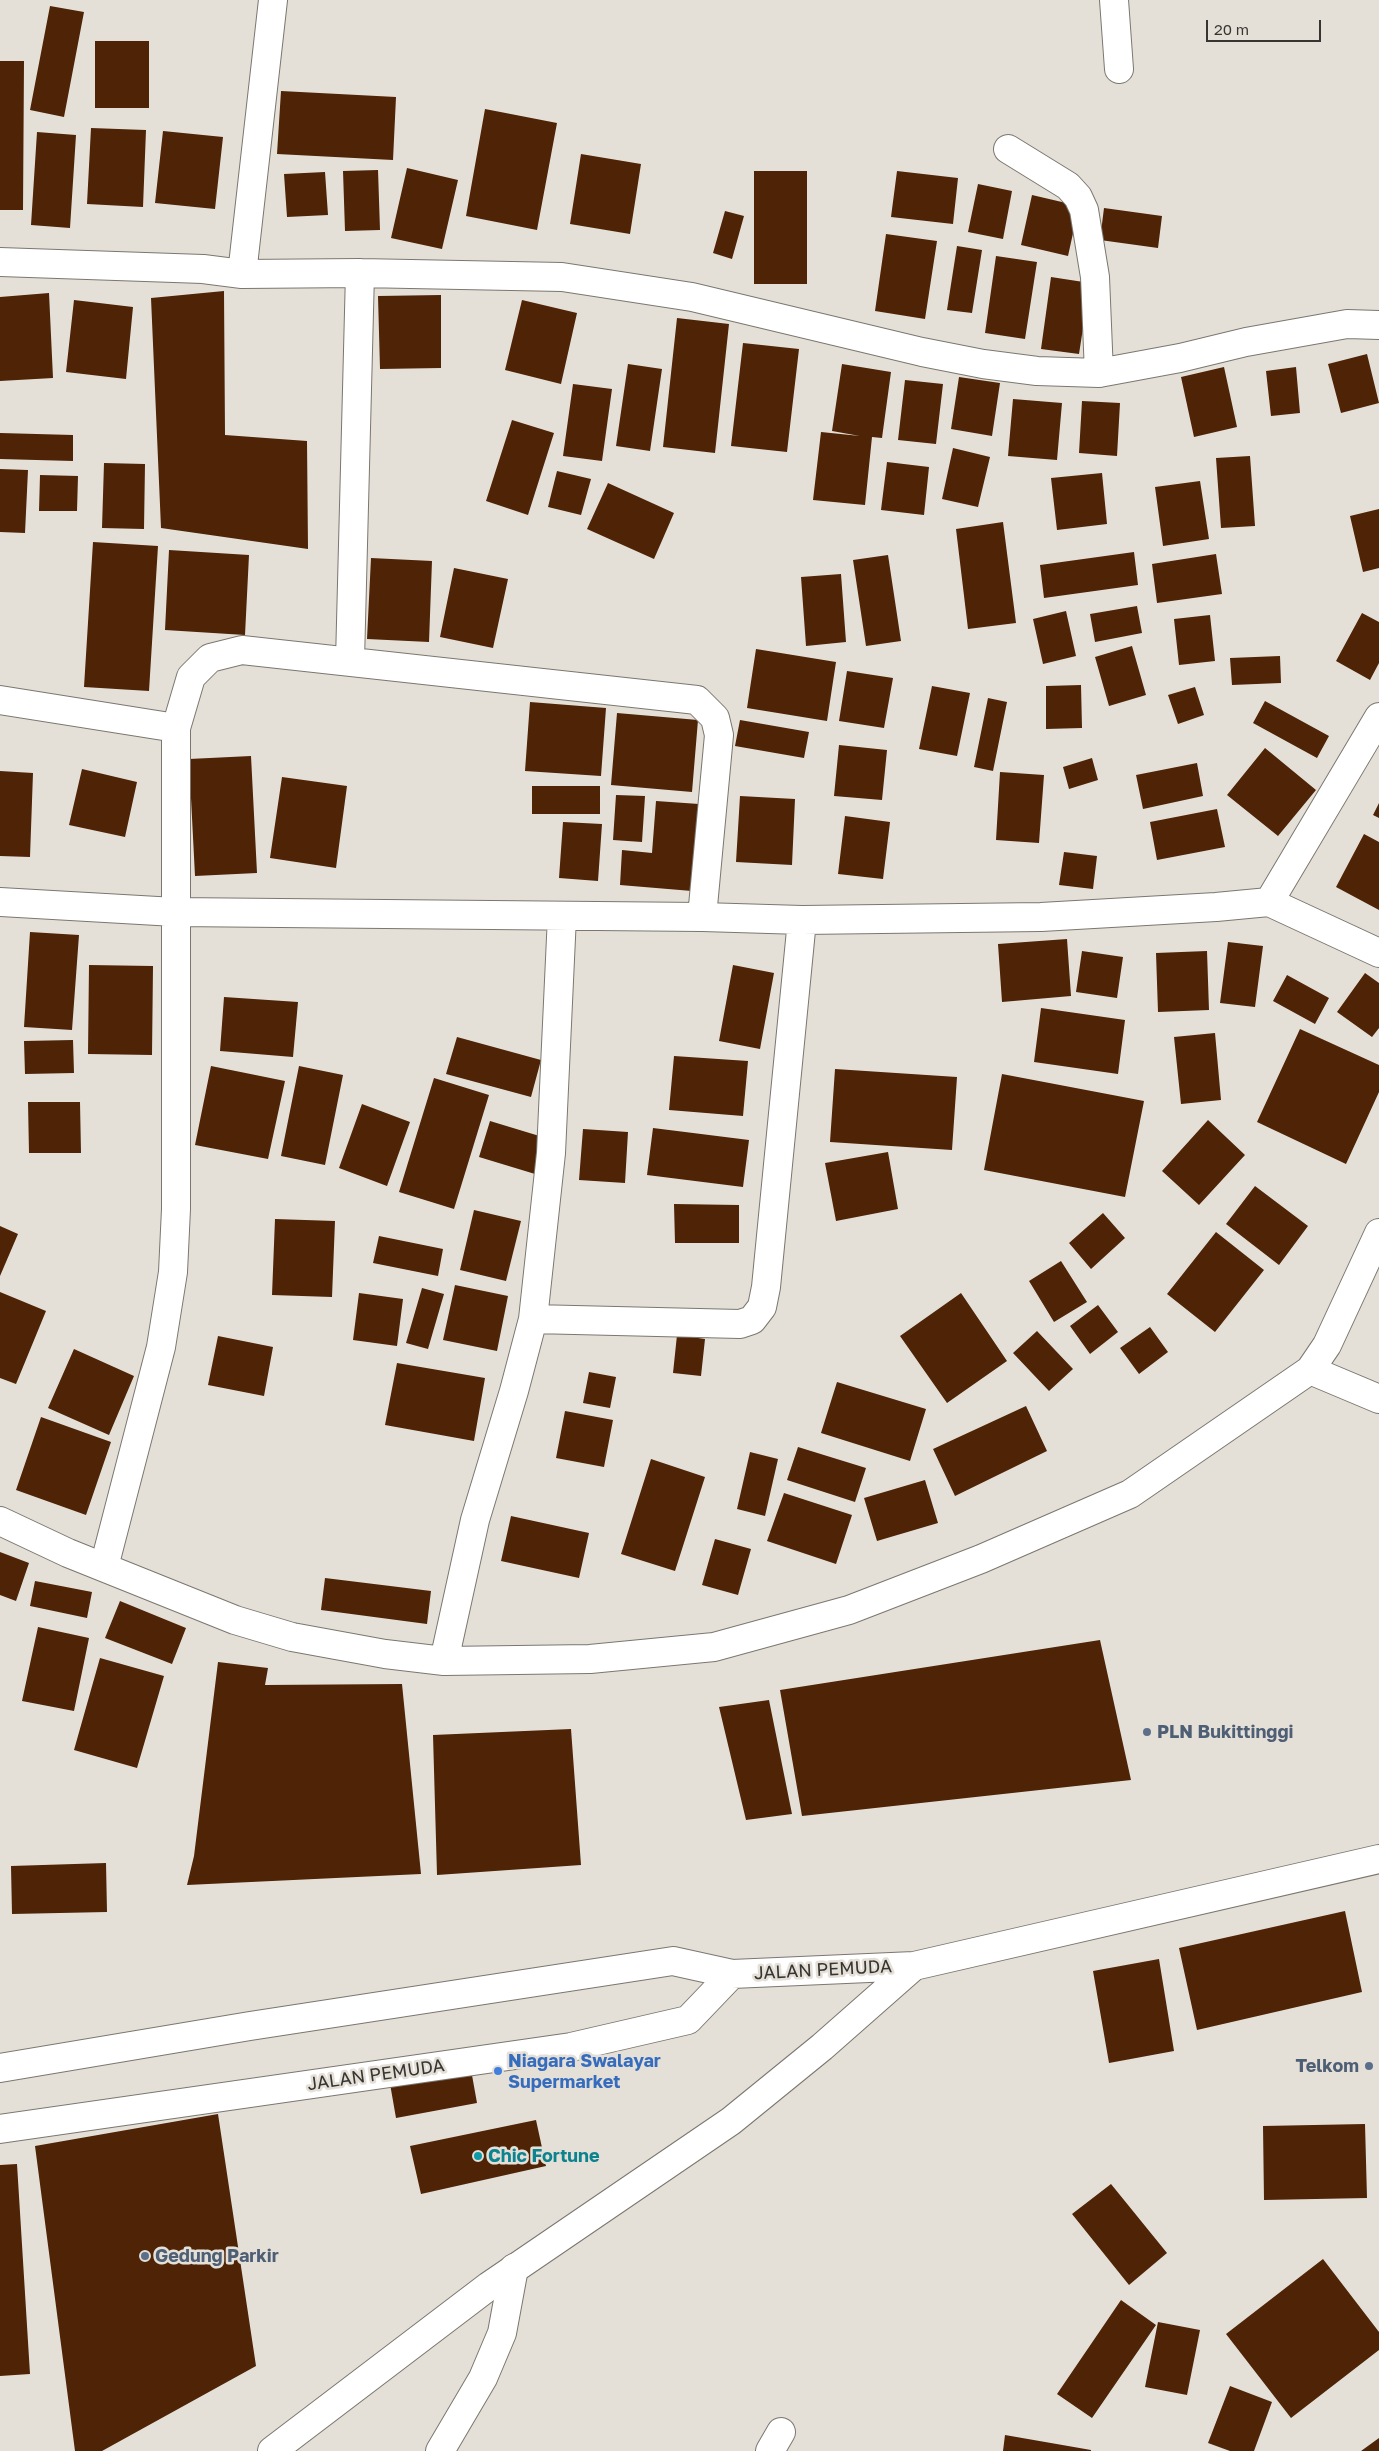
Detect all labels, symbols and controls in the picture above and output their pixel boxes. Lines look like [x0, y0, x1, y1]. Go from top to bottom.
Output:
scale bar [1209, 10, 1324, 42]
text: 20 m [1214, 20, 1249, 38]
place label: PLN Bukittinggi [1157, 1721, 1293, 1743]
marker: PLN Bukittinggi [1141, 1726, 1153, 1738]
street label: JALAN PEMUDA [753, 1956, 893, 1984]
place label: Niagara Swalayar Supermarket [508, 2050, 661, 2092]
street label: JALAN PEMUDA [306, 2055, 446, 2095]
place label: Telkom [1295, 2055, 1359, 2077]
marker: Telkom [1363, 2060, 1375, 2072]
marker: Niagara Swalayar Supermarket [492, 2065, 504, 2077]
place label: Chic Fortune [488, 2145, 600, 2167]
marker: Chic Fortune [472, 2150, 484, 2162]
place label: Gedung Parkir [155, 2245, 279, 2267]
marker: Gedung Parkir [139, 2250, 151, 2262]

